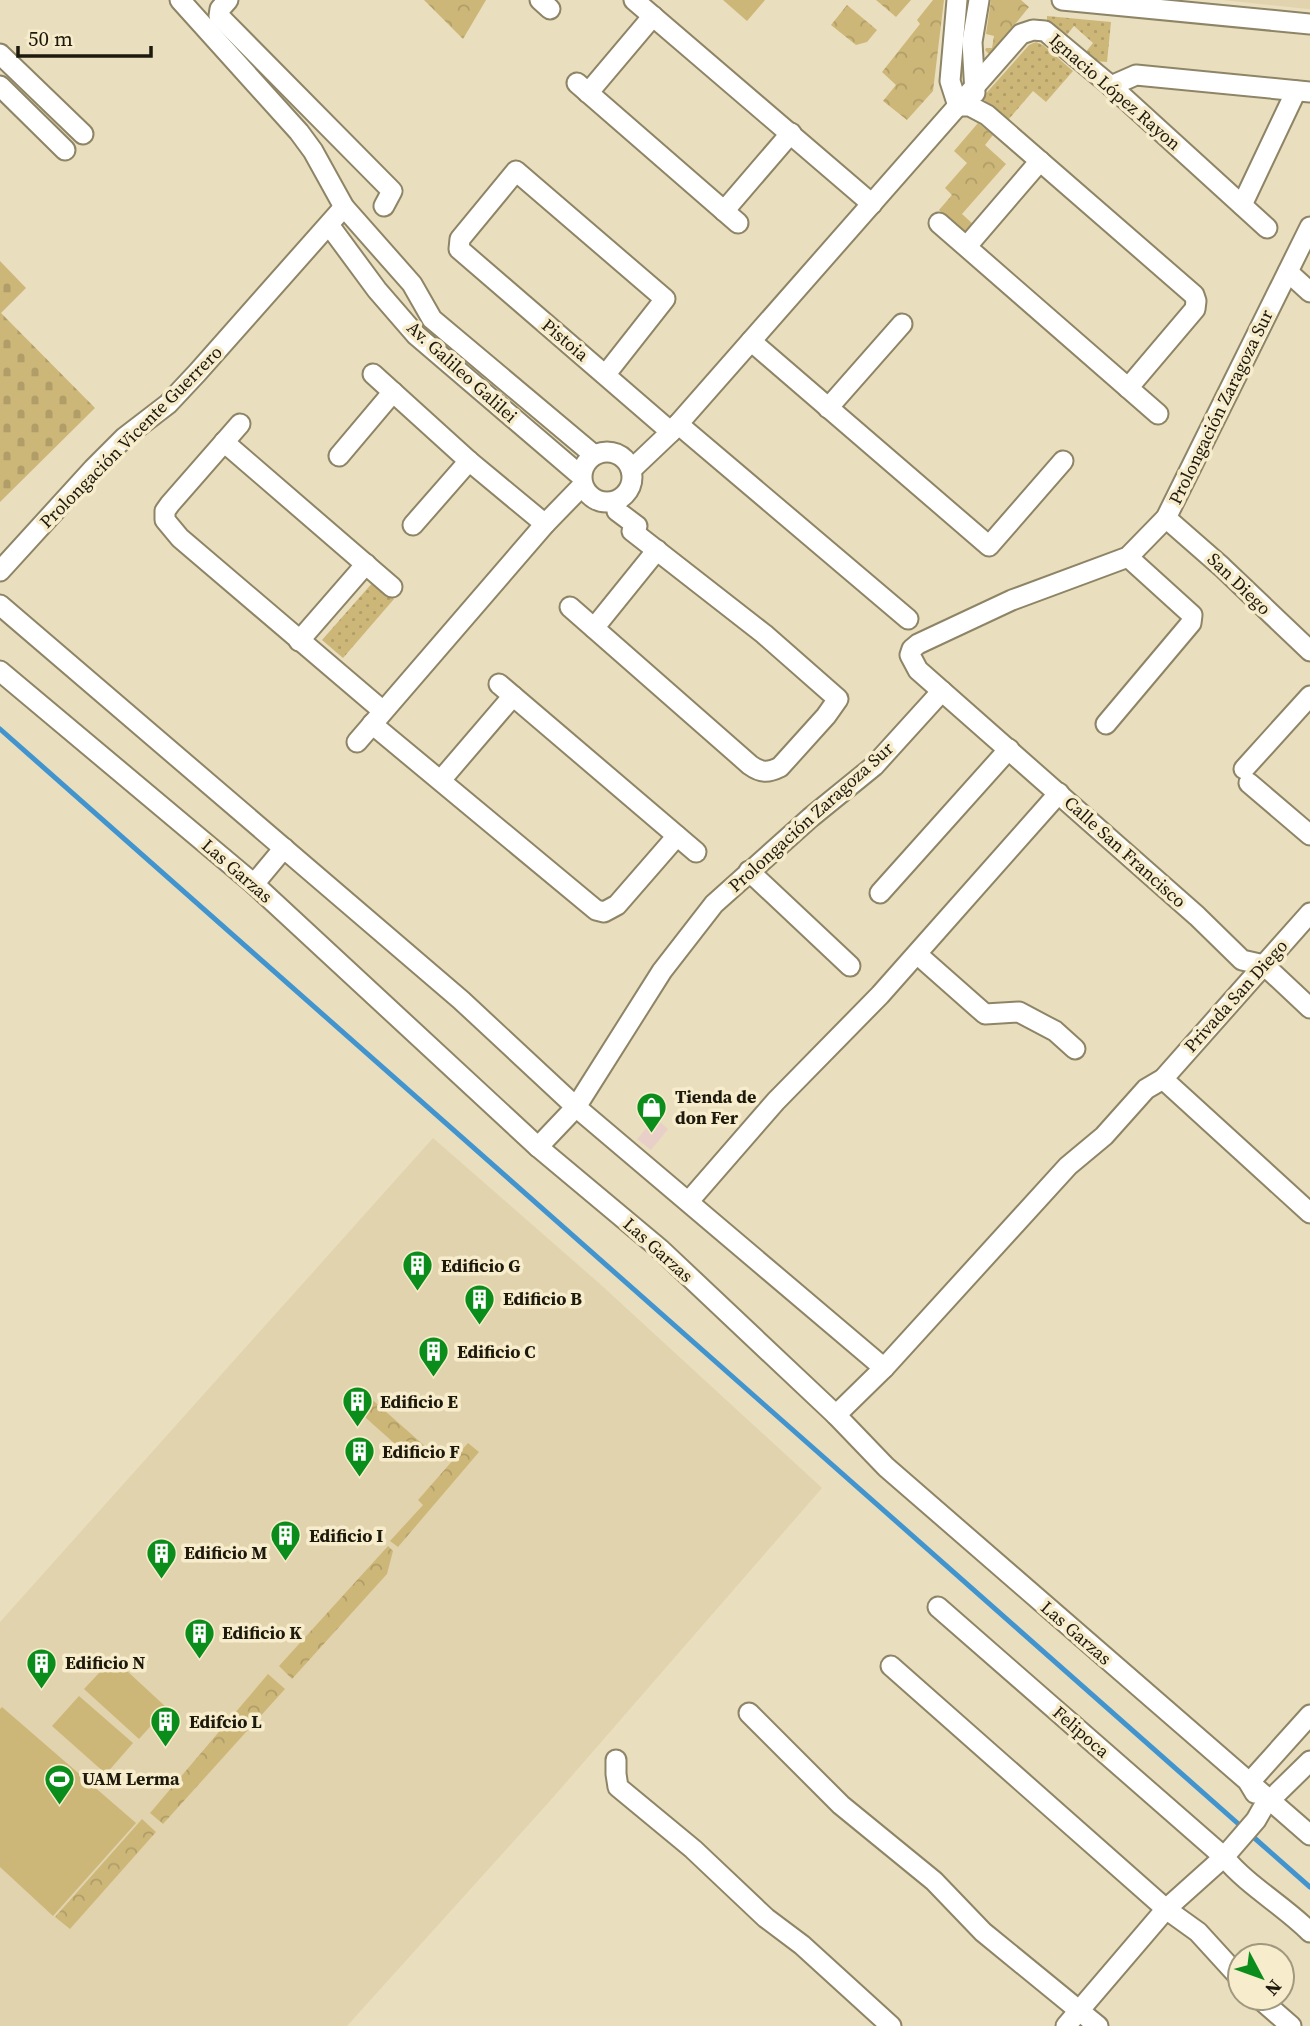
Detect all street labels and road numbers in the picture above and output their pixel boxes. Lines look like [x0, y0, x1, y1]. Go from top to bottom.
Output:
street label: Ignacio López Rayon [1044, 27, 1187, 156]
street label: Prolongación Zaragoza Sur [1162, 305, 1279, 508]
street label: Pistoia [537, 313, 595, 367]
street label: Av. Galileo Galilei [402, 315, 523, 428]
street label: Prolongación Vicente Guerrero [34, 340, 227, 533]
street label: San Diego [1202, 547, 1277, 620]
street label: Prolongación Zaragoza Sur [723, 735, 899, 898]
street label: Calle San Francisco [1059, 790, 1192, 913]
street label: Las Garzas [197, 833, 278, 908]
street label: Privada San Diego [1178, 934, 1293, 1058]
street label: Las Garzas [618, 1212, 699, 1288]
street label: Las Garzas [1036, 1595, 1117, 1670]
street label: Felipoca [1048, 1700, 1116, 1764]

